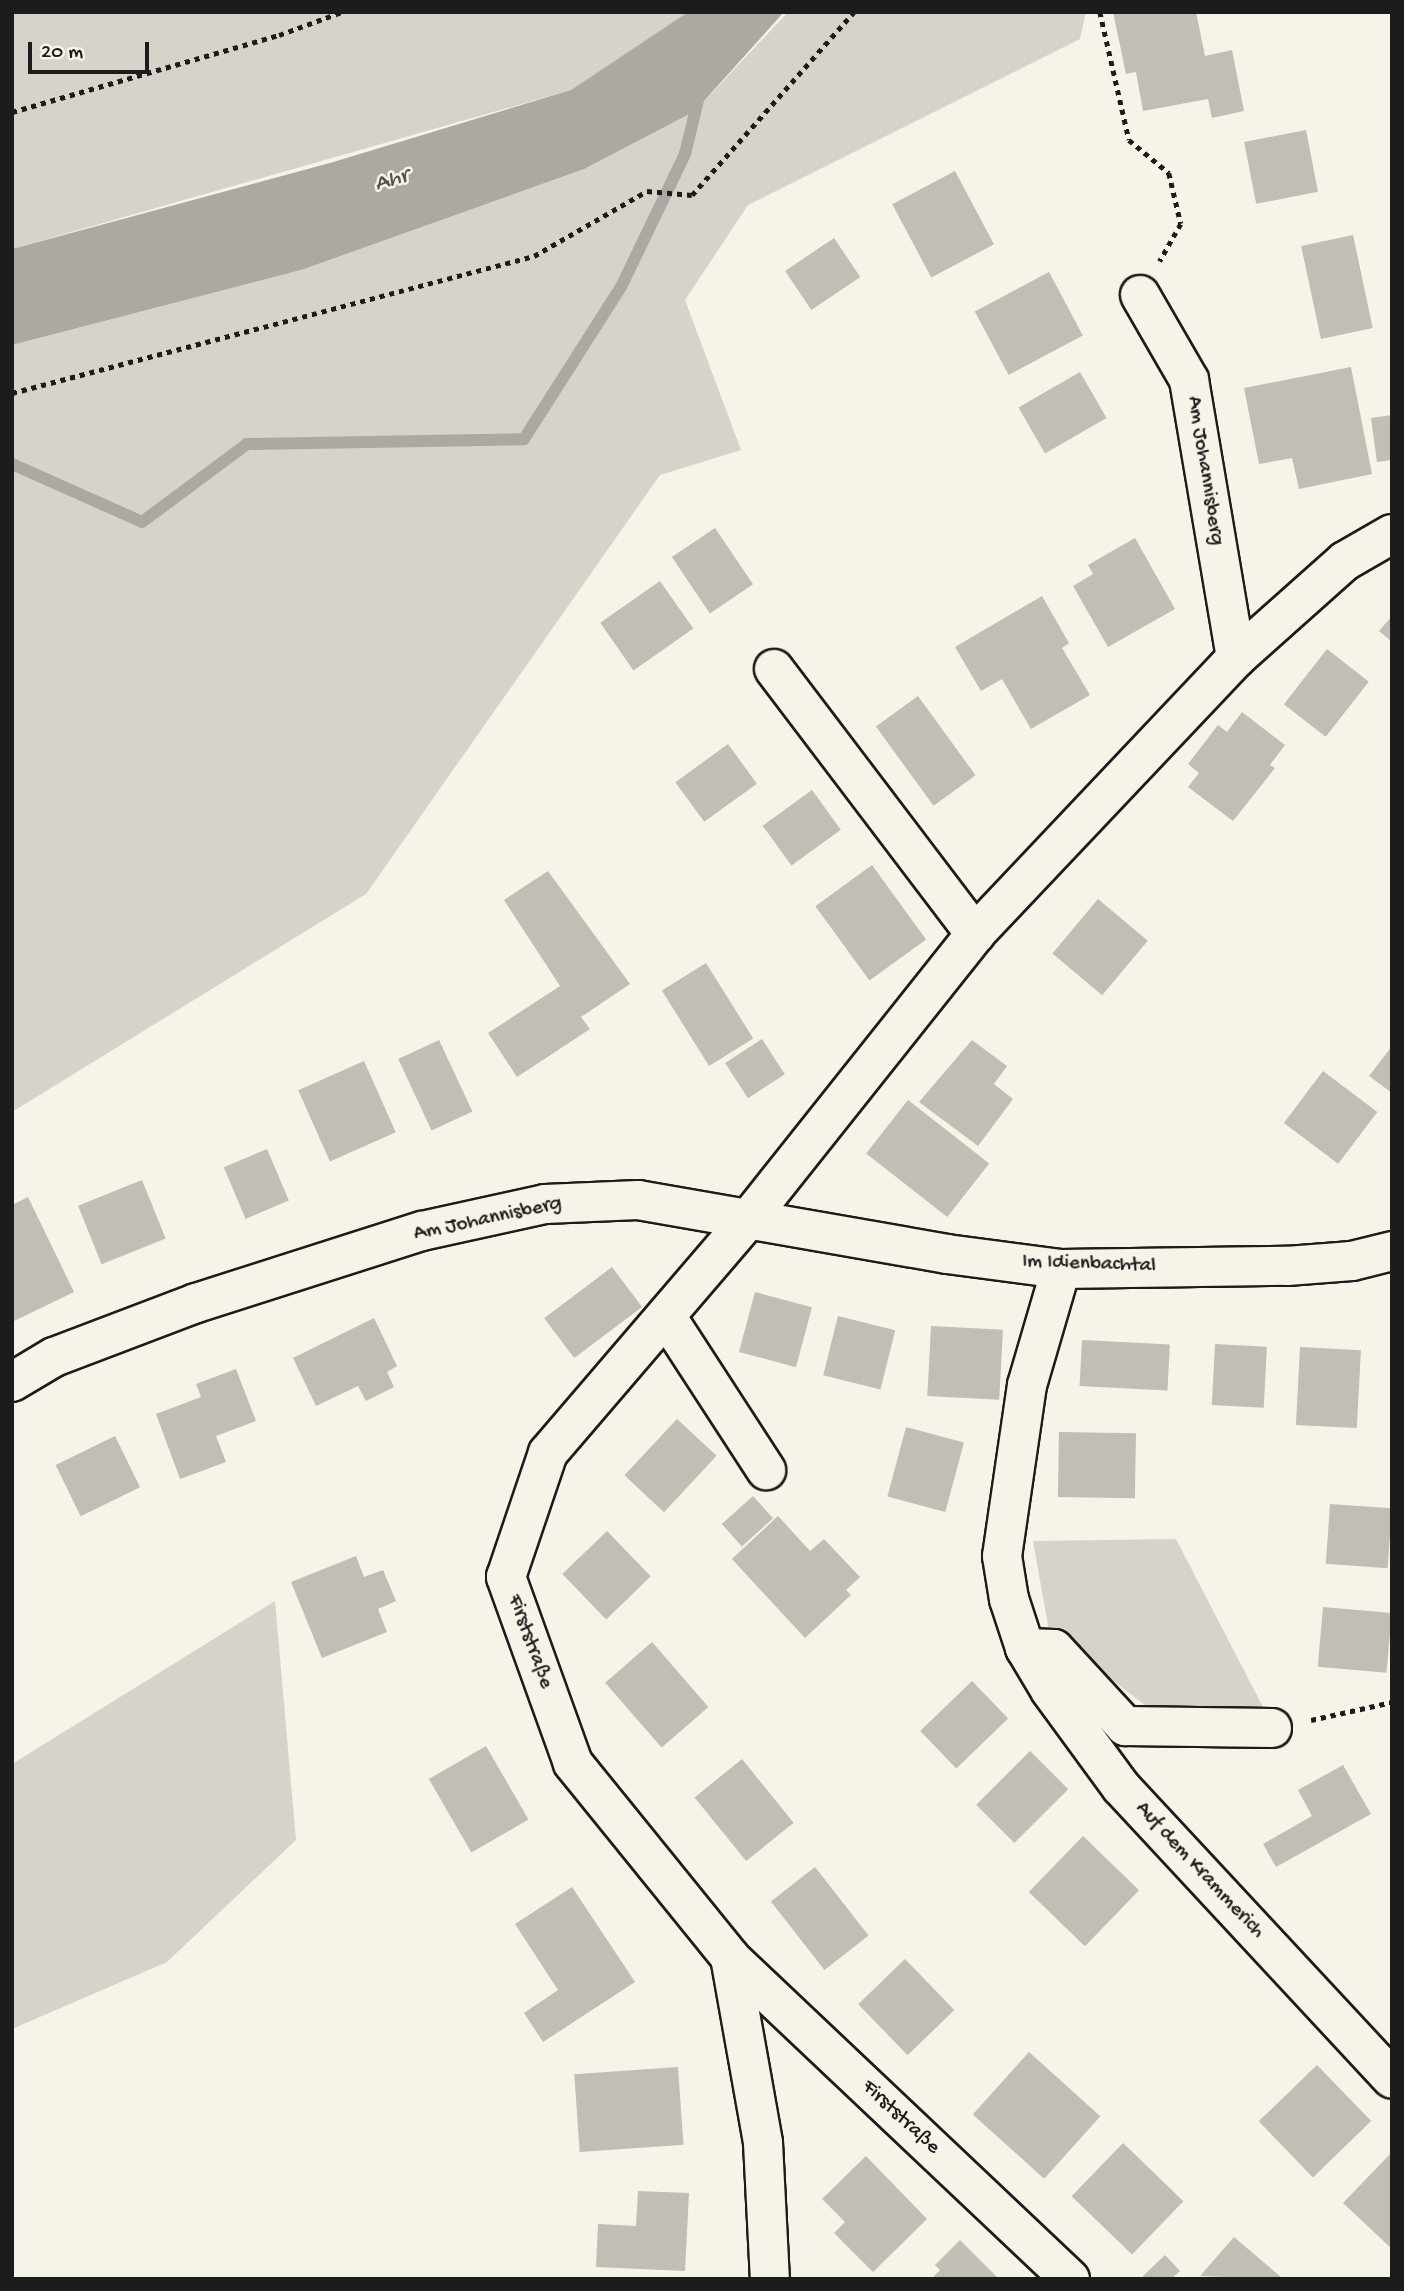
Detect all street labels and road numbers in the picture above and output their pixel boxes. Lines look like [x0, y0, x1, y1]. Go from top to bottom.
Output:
street label: Am Johannisberg [1180, 395, 1228, 547]
street label: Am Johannisberg [412, 1192, 564, 1248]
street label: Im Idienbachtal [1022, 1250, 1156, 1280]
street label: Firststraße [500, 1592, 558, 1692]
street label: Auf dem Krammerich [1129, 1797, 1269, 1945]
street label: Firststraße [856, 2075, 944, 2161]

